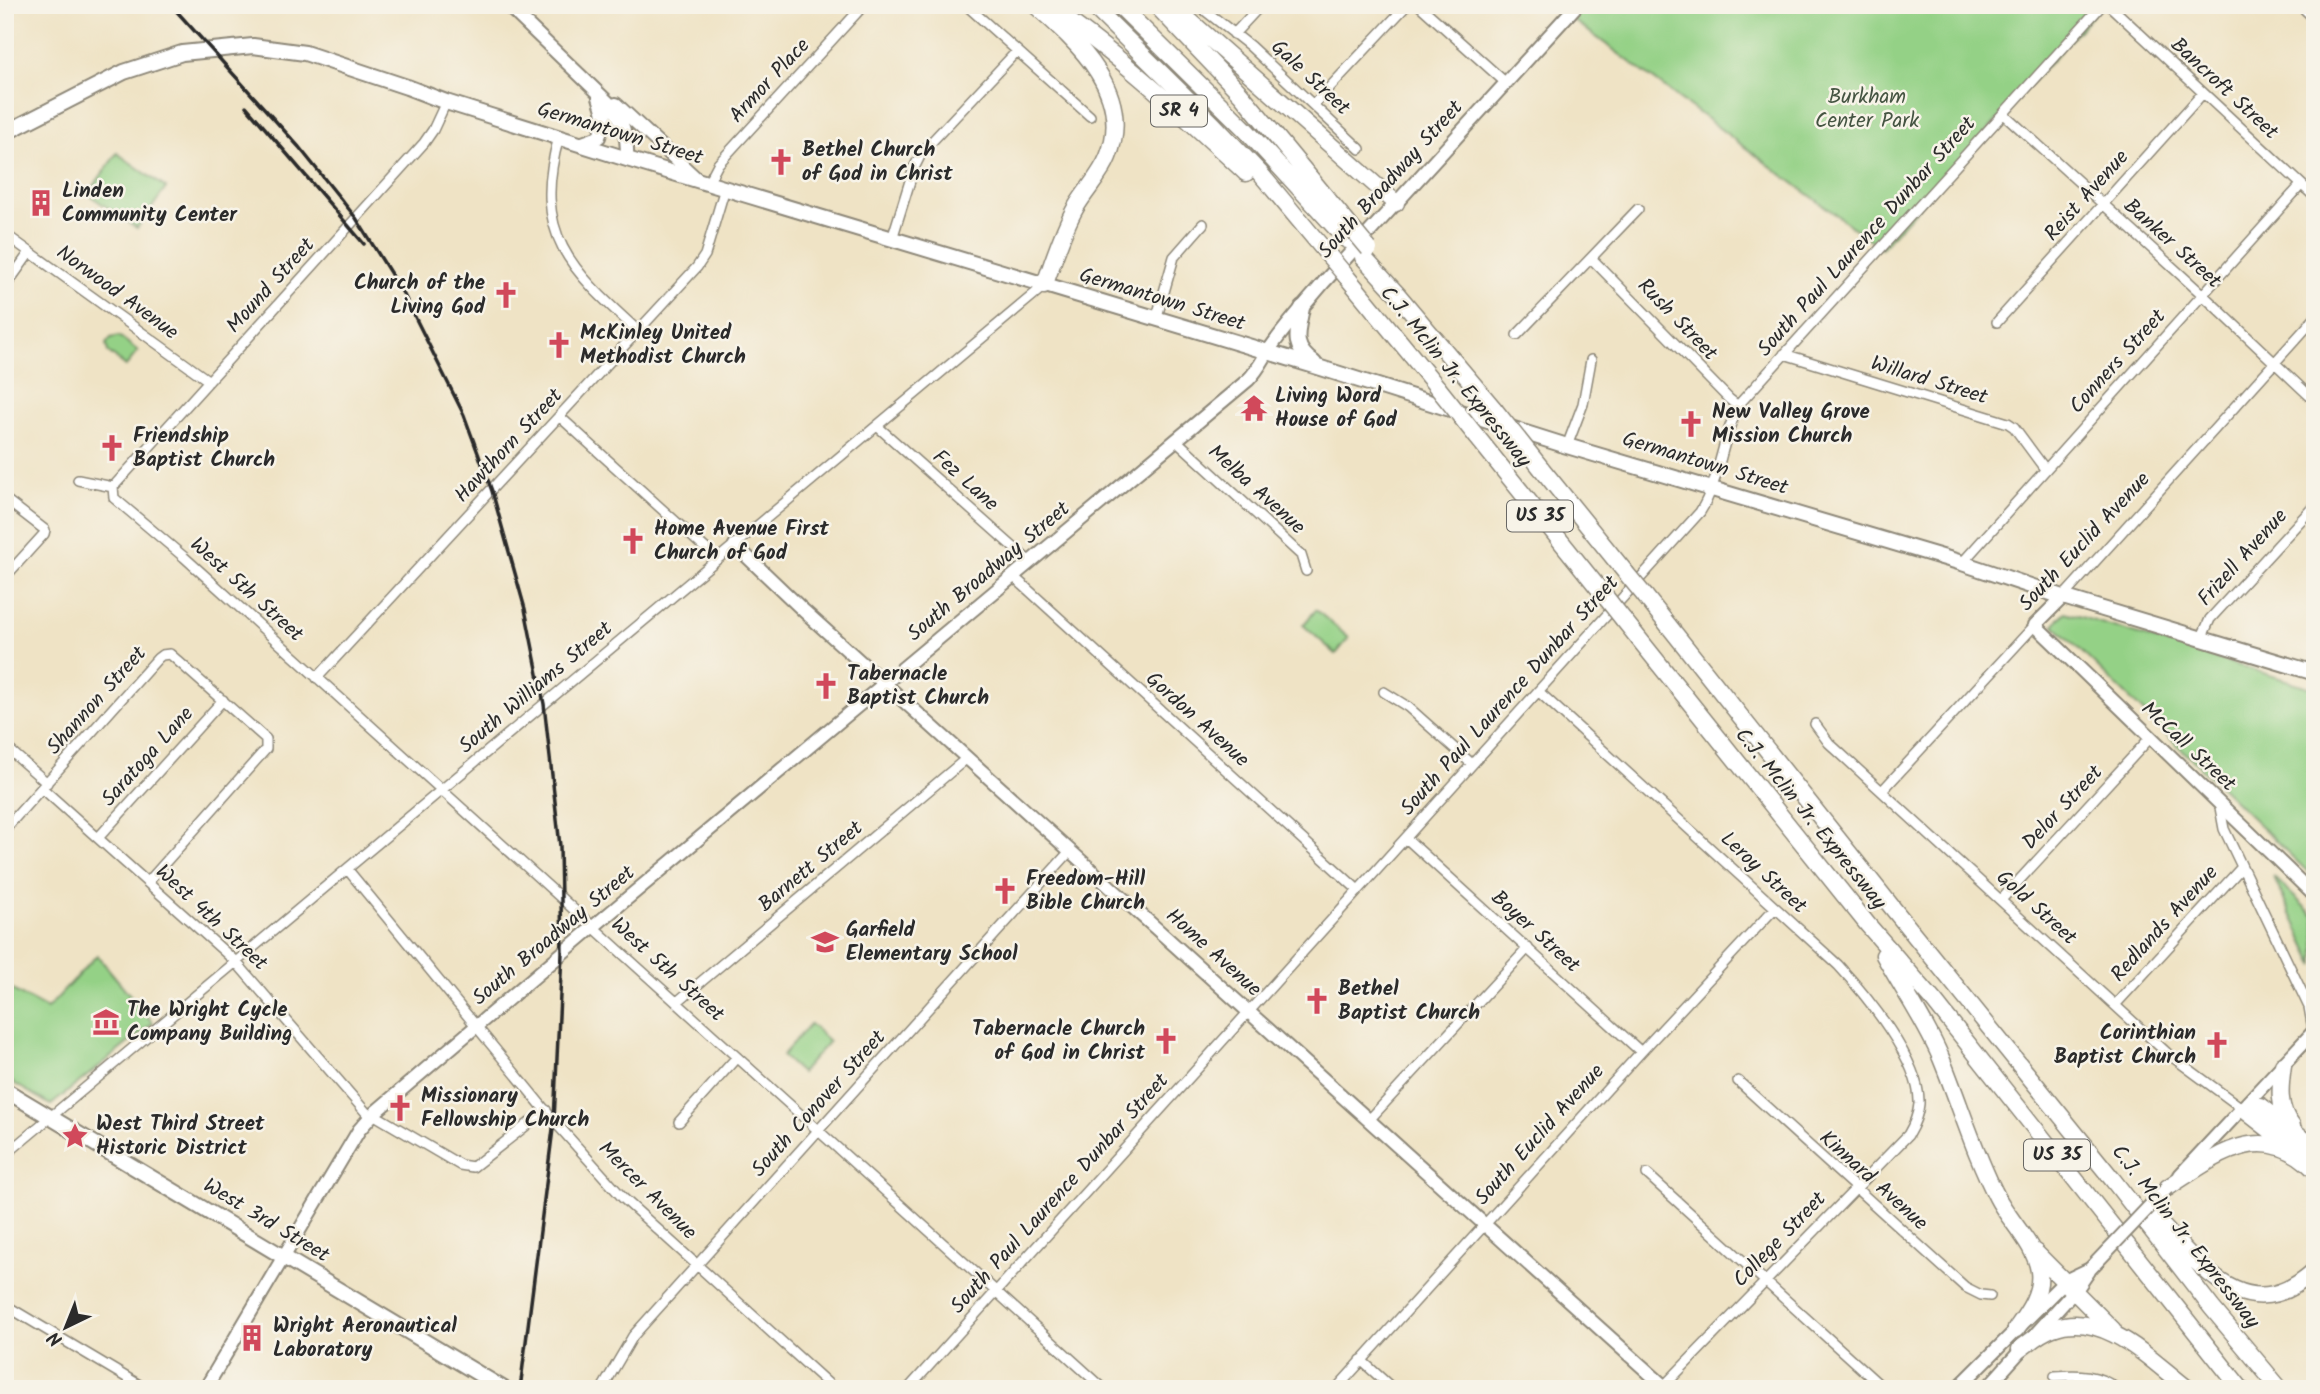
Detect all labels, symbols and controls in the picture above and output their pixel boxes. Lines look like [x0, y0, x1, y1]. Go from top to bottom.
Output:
street label: Armor Place [722, 30, 819, 131]
street label: Bancroft Street [2162, 30, 2286, 149]
street label: Gale Street [1263, 32, 1358, 124]
park label: Burkham Center Park [1815, 81, 1919, 138]
street label: South Broadway Street [1310, 92, 1472, 267]
street label: Germantown Street [533, 93, 708, 175]
road number: SR 4 [1151, 96, 1207, 127]
street label: South Paul Laurence Dunbar Street [1750, 109, 1985, 365]
place label: Bethel Church of God in Christ [802, 134, 953, 191]
street label: Reist Avenue [2037, 142, 2138, 249]
church icon: Bethel Church of God in Christ [766, 147, 796, 177]
place label: Linden Community Center [62, 175, 238, 232]
building icon: Linden Community Center [26, 188, 56, 218]
street label: Banker Street [2115, 191, 2229, 298]
street label: Mound Street [219, 230, 324, 341]
street label: Norwood Avenue [49, 237, 186, 349]
street label: Germantown Street [1075, 259, 1250, 341]
place label: Church of the Living God [354, 267, 486, 324]
street label: Rush Street [1629, 271, 1726, 370]
street label: C.J. Mclin Jr. Expressway [1371, 279, 1539, 475]
church icon: Church of the Living God [491, 280, 521, 310]
street label: Conners Street [2062, 301, 2175, 422]
place label: McKinley United Methodist Church [580, 317, 746, 374]
church icon: McKinley United Methodist Church [544, 330, 574, 360]
street label: Willard Street [1866, 348, 1992, 415]
street label: Hawthorn Street [447, 380, 572, 511]
place label: Living Word House of God [1275, 380, 1398, 437]
temple icon: Living Word House of God [1239, 393, 1269, 423]
place label: New Valley Grove Mission Church [1712, 396, 1870, 453]
church icon: New Valley Grove Mission Church [1676, 409, 1706, 439]
place label: Friendship Baptist Church [133, 420, 275, 477]
street label: Germantown Street [1618, 423, 1793, 505]
church icon: Friendship Baptist Church [97, 433, 127, 463]
street label: Melba Avenue [1200, 437, 1313, 544]
street label: Fez Lane [924, 442, 1006, 520]
street label: South Euclid Avenue [2011, 464, 2159, 620]
street label: South Broadway Street [900, 493, 1079, 650]
road number: US 35 [1507, 500, 1573, 531]
street label: Frizell Avenue [2190, 501, 2296, 614]
place label: Home Avenue First Church of God [654, 513, 830, 570]
church icon: Home Avenue First Church of God [618, 526, 648, 556]
street label: West 5th Street [182, 530, 311, 651]
street label: South Paul Laurence Dunbar Street [1393, 568, 1628, 824]
street label: South Williams Street [452, 613, 621, 762]
street label: Shannon Street [39, 638, 156, 763]
place label: Tabernacle Baptist Church [847, 658, 989, 715]
street label: Gordon Avenue [1137, 664, 1257, 776]
church icon: Tabernacle Baptist Church [811, 671, 841, 701]
street label: McCall Street [2133, 694, 2244, 801]
street label: Saratoga Lane [94, 699, 203, 815]
street label: C.J. Mclin Jr. Expressway [1726, 721, 1894, 917]
street label: Delor Street [2015, 757, 2112, 858]
street label: Barnett Street [751, 812, 872, 921]
street label: Leroy Street [1712, 824, 1815, 923]
street label: West 4th Street [147, 857, 276, 980]
street label: South Broadway Street [465, 857, 644, 1014]
street label: Redlands Avenue [2103, 858, 2227, 990]
street label: Gold Street [1988, 862, 2085, 954]
place label: Freedom-Hill Bible Church [1026, 863, 1145, 920]
church icon: Freedom-Hill Bible Church [990, 876, 1020, 906]
street label: Boyer Street [1483, 883, 1588, 982]
street label: Home Avenue [1157, 901, 1269, 1006]
street label: West 5th Street [603, 910, 732, 1031]
place label: Garfield Elementary School [846, 914, 1018, 971]
school or university icon: Garfield Elementary School [810, 927, 840, 957]
place label: Bethel Baptist Church [1338, 973, 1480, 1030]
church icon: Bethel Baptist Church [1302, 986, 1332, 1016]
place label: The Wright Cycle Company Building [127, 994, 292, 1051]
museum icon: The Wright Cycle Company Building [91, 1007, 121, 1037]
place label: Tabernacle Church of God in Christ [972, 1013, 1146, 1070]
place label: Corinthian Baptist Church [2054, 1017, 2196, 1074]
street label: South Conover Street [744, 1022, 895, 1185]
church icon: Tabernacle Church of God in Christ [1151, 1026, 1181, 1056]
church icon: Corinthian Baptist Church [2202, 1030, 2232, 1060]
street label: South Euclid Avenue [1467, 1056, 1613, 1213]
street label: South Paul Laurence Dunbar Street [943, 1066, 1178, 1322]
place label: Missionary Fellowship Church [421, 1080, 590, 1137]
church icon: Missionary Fellowship Church [385, 1093, 415, 1123]
place label: West Third Street Historic District [96, 1108, 265, 1165]
place icon: West Third Street Historic District [60, 1121, 90, 1151]
street label: Kinnard Avenue [1811, 1123, 1935, 1240]
street label: Mercer Avenue [590, 1134, 705, 1249]
street label: C.J. Mclin Jr. Expressway [2102, 1138, 2268, 1336]
road number: US 35 [2024, 1140, 2090, 1170]
street label: West 3rd Street [196, 1170, 336, 1272]
street label: College Street [1725, 1184, 1835, 1296]
north arrow [32, 1292, 102, 1362]
place label: Wright Aeronautical Laboratory [273, 1310, 457, 1367]
text: N [41, 1323, 70, 1353]
building icon: Wright Aeronautical Laboratory [237, 1323, 267, 1353]

